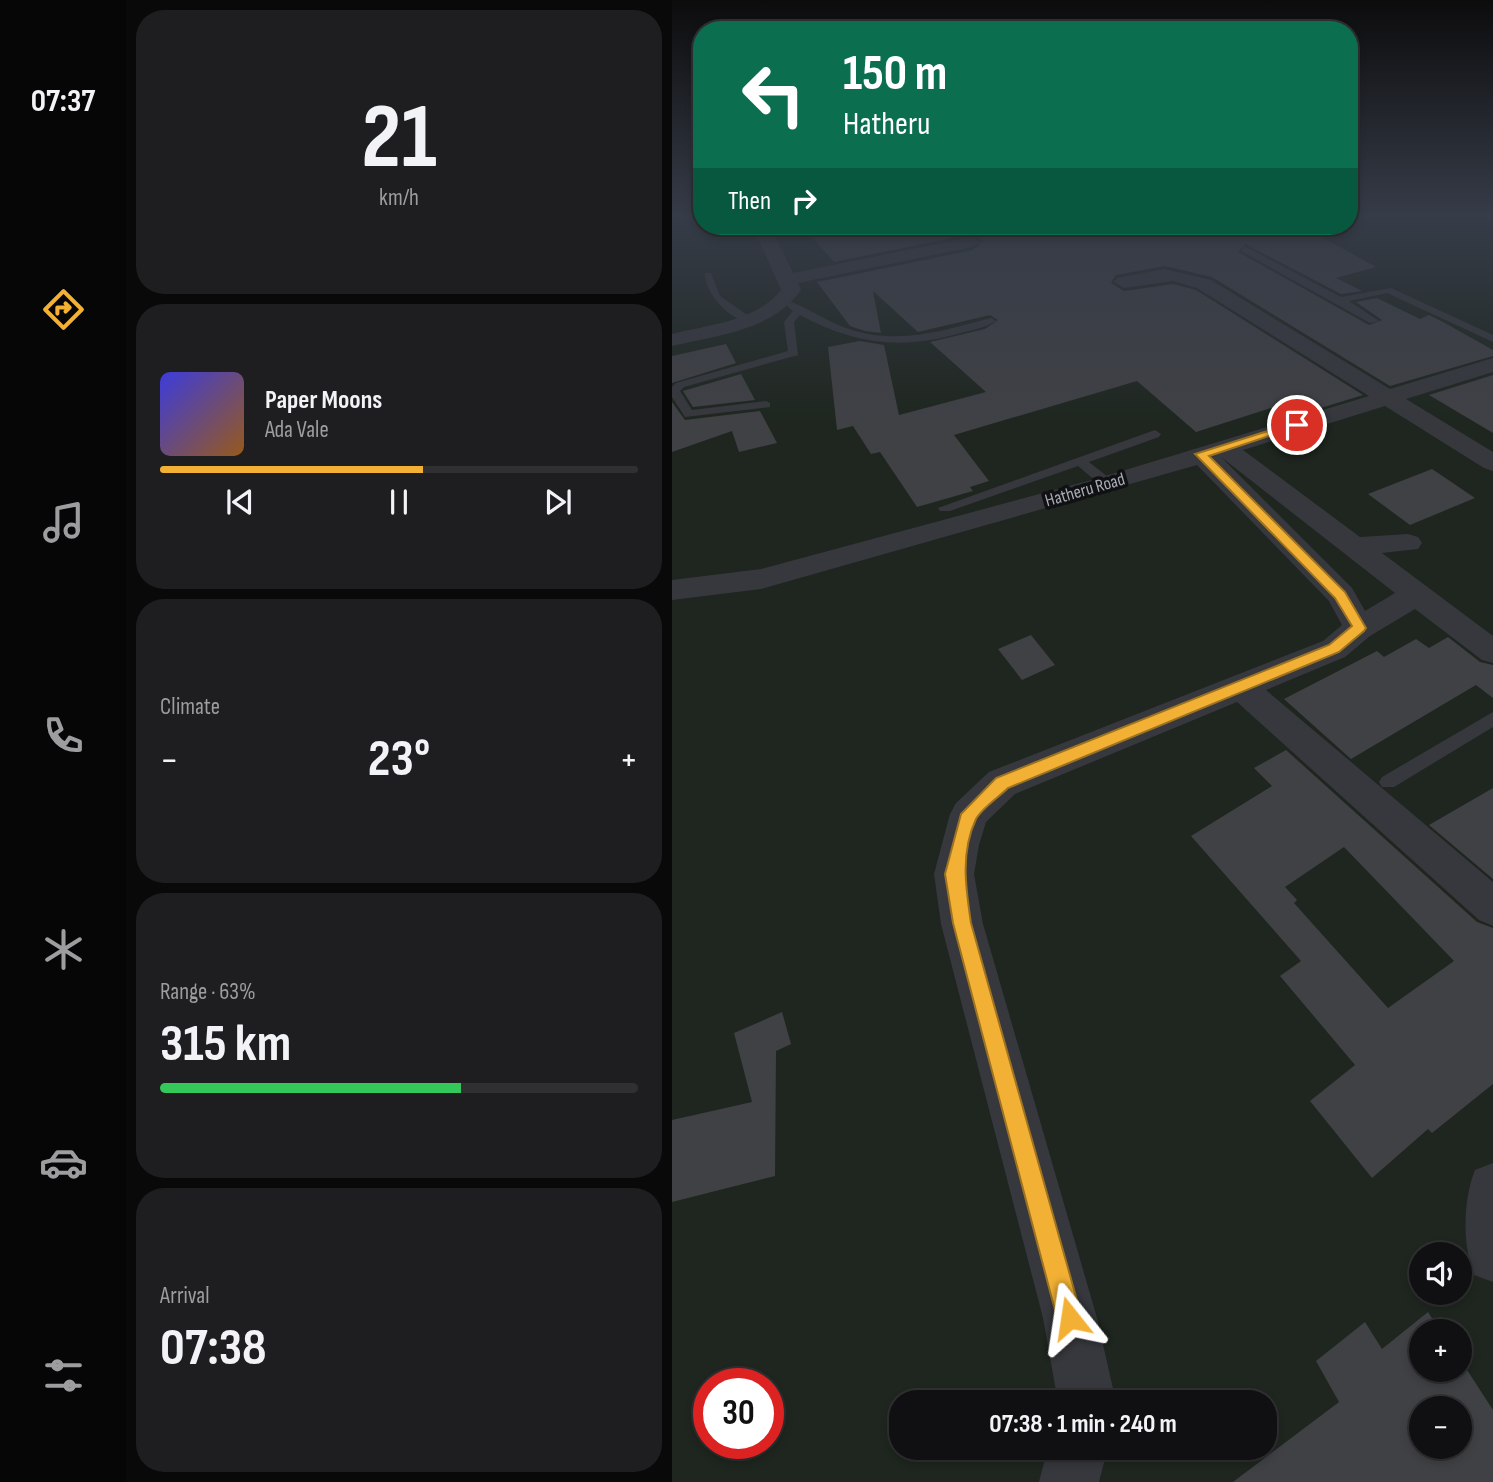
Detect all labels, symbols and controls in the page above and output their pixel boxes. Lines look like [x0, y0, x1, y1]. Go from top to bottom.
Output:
text: 150 m [843, 45, 947, 104]
icon: left [728, 49, 819, 140]
text: 07:37 [31, 82, 95, 121]
text: 21 [361, 84, 437, 193]
text: Hatheru [843, 105, 930, 144]
icon: right [785, 182, 823, 220]
text: km/h [379, 184, 419, 212]
text: Then [728, 186, 771, 217]
icon: directions [39, 285, 88, 334]
text: Paper Moons [265, 385, 382, 416]
pin [1267, 395, 1327, 455]
icon: arrive [1278, 406, 1316, 444]
text: Ada Vale [265, 416, 329, 444]
street label: Hatheru Road [1043, 469, 1127, 511]
icon: previous [221, 483, 259, 521]
icon: pause [380, 483, 418, 521]
icon: next [539, 483, 577, 521]
icon: music [39, 498, 88, 547]
text: Climate [160, 693, 220, 721]
icon: phone [39, 711, 88, 760]
text: 23° [368, 728, 430, 791]
text: − [160, 738, 179, 783]
text: + [619, 738, 638, 783]
icon: climate [39, 925, 88, 974]
text: Range · 63% [160, 978, 256, 1006]
text: 315 km [160, 1013, 291, 1076]
icon: car [39, 1138, 88, 1187]
map controls [1409, 1242, 1472, 1459]
button: sound [1409, 1242, 1472, 1305]
position arrow [1033, 1281, 1107, 1355]
text: Arrival [160, 1282, 209, 1310]
text: 07:38 [160, 1317, 267, 1380]
button: + [1409, 1319, 1472, 1382]
icon: filters [39, 1351, 88, 1400]
speed limit sign: 30 [693, 1368, 784, 1459]
button: − [1409, 1396, 1472, 1459]
text: 07:38 · 1 min · 240 m [989, 1409, 1177, 1440]

